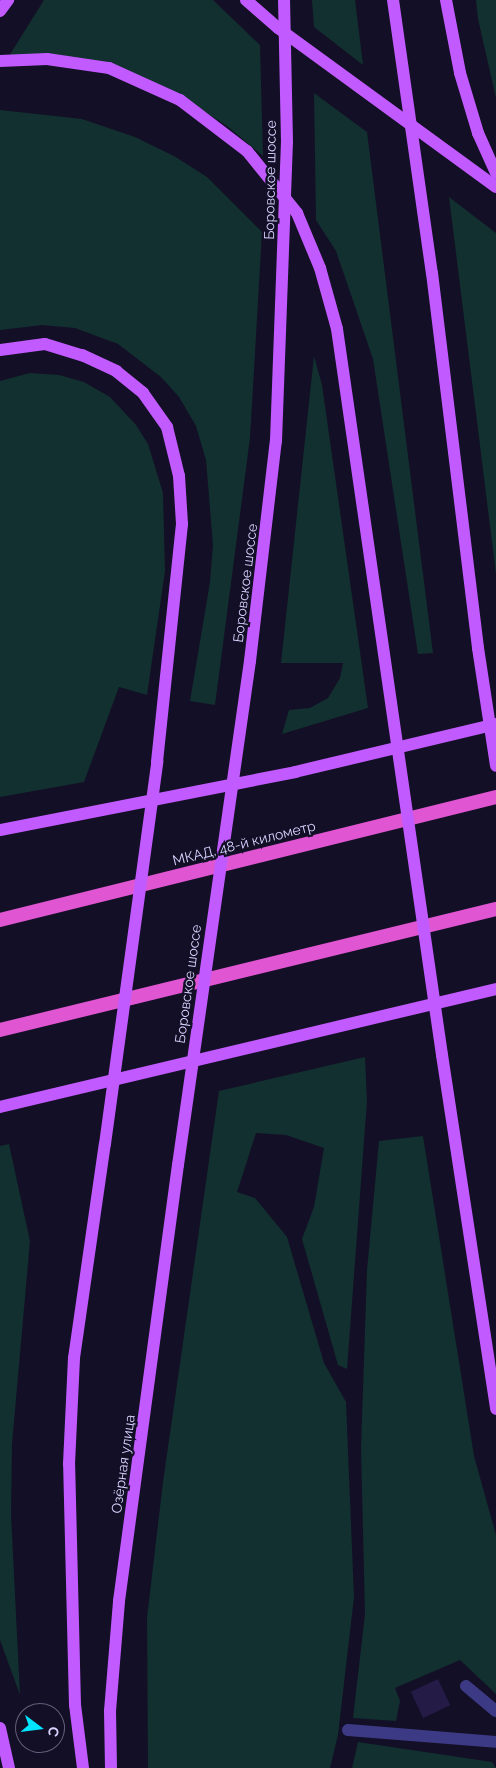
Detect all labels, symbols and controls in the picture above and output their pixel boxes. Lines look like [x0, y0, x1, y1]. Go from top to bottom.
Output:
street label: Боровское шоссе [261, 120, 279, 240]
street label: Боровское шоссе [229, 523, 261, 643]
street label: МКАД, 48-й километр [171, 817, 317, 869]
street label: Боровское шоссе [171, 924, 205, 1044]
street label: Озёрная улица [108, 1413, 138, 1515]
north arrow [15, 1703, 65, 1753]
text: С [45, 1725, 62, 1738]

